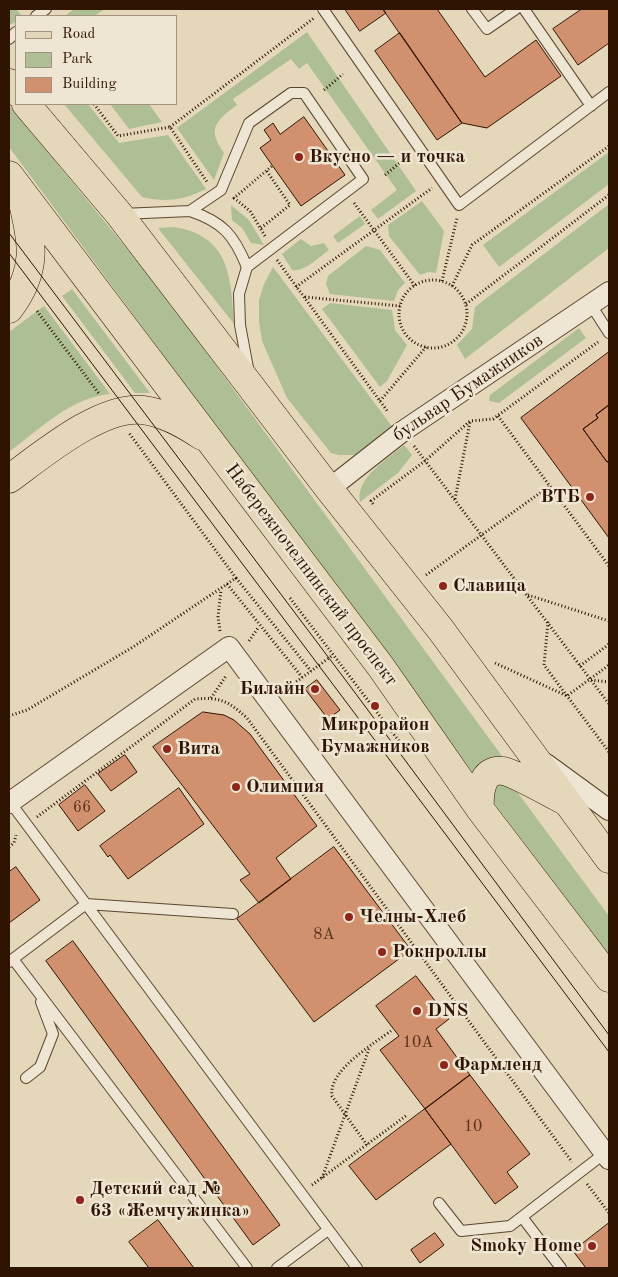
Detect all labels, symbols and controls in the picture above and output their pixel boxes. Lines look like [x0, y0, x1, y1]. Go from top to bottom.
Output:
legend [15, 15, 178, 105]
text: Road [62, 27, 95, 42]
text: Park [62, 52, 93, 67]
text: Building [62, 77, 117, 92]
place label: Вкусно — и точка [309, 146, 465, 168]
marker: Вкусно — и точка [293, 151, 305, 163]
street label: бульвар Бумажников [388, 329, 548, 447]
street label: Набережночелнинский проспект [220, 459, 402, 691]
place label: ВТБ [540, 486, 580, 508]
marker: ВТБ [584, 491, 596, 503]
place label: Славица [453, 575, 526, 597]
marker: Славица [437, 580, 449, 592]
place label: Билайн [239, 678, 305, 700]
marker: Билайн [309, 683, 321, 695]
marker: Микрорайон Бумажников [369, 700, 381, 712]
place label: Микрорайон Бумажников [320, 714, 430, 758]
place label: Вита [177, 738, 220, 760]
marker: Вита [161, 743, 173, 755]
place label: Олимпия [246, 776, 324, 798]
marker: Олимпия [230, 781, 242, 793]
house number: 66 [73, 798, 91, 818]
place label: Челны-Хлеб [359, 906, 466, 928]
marker: Челны-Хлеб [343, 911, 355, 923]
house number: 8А [313, 925, 335, 945]
place label: Рокнроллы [392, 941, 487, 963]
marker: Рокнроллы [376, 946, 388, 958]
place label: DNS [427, 1000, 468, 1022]
marker: DNS [411, 1005, 423, 1017]
house number: 10А [403, 1033, 433, 1053]
place label: Фармленд [454, 1054, 542, 1076]
marker: Фармленд [438, 1059, 450, 1071]
house number: 10 [464, 1117, 482, 1137]
place label: Детский сад № 63 «Жемчужинка» [90, 1178, 250, 1222]
marker: Детский сад № 63 «Жемчужинка» [74, 1194, 86, 1206]
place label: Smoky Home [470, 1235, 582, 1257]
marker: Smoky Home [586, 1240, 598, 1252]

